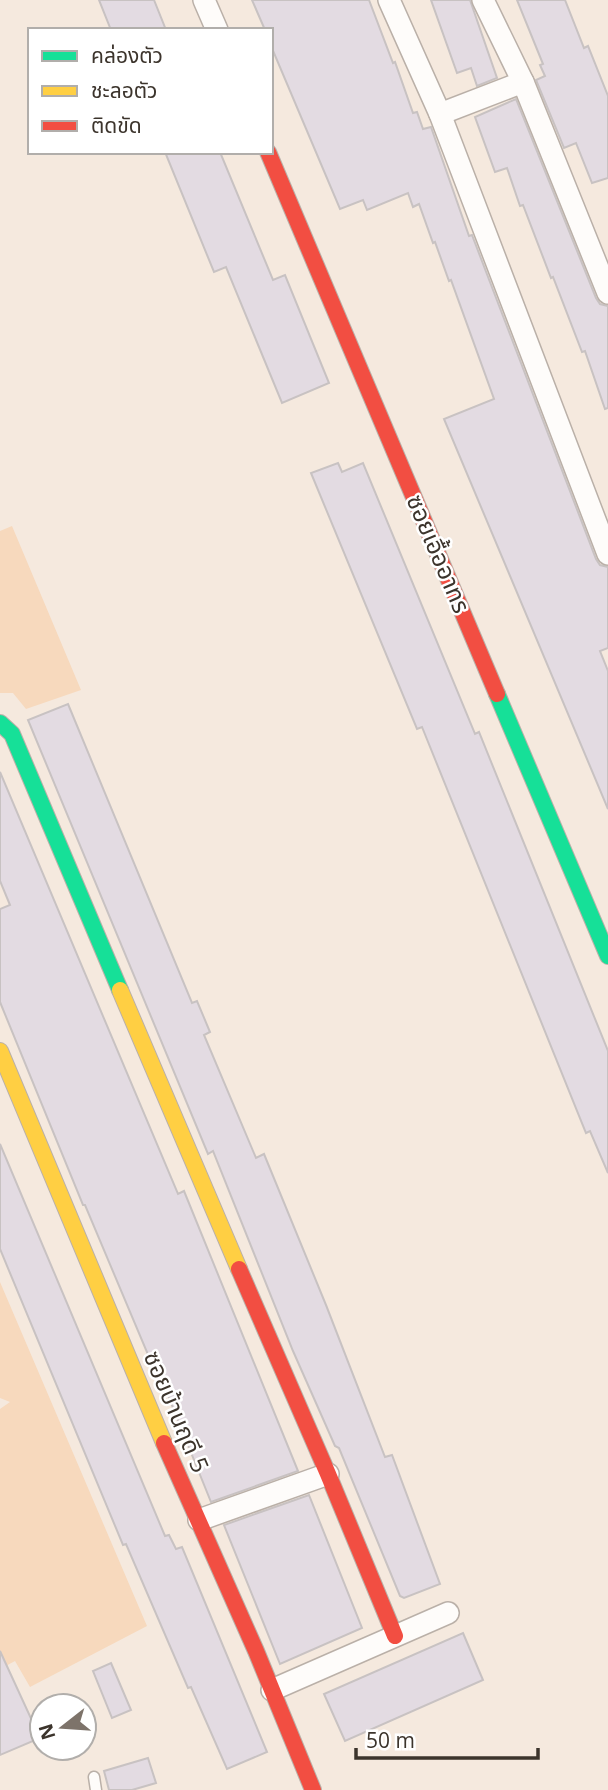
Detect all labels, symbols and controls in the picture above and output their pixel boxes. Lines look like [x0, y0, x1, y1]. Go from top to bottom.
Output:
legend [28, 28, 273, 154]
text: คล่องตัว [91, 41, 163, 69]
text: ชะลอตัว [91, 76, 157, 104]
text: ติดขัด [91, 111, 142, 139]
street label: ซอยเอื้ออาทร [400, 489, 479, 618]
street label: ซอยบ้านฤดี 5 [137, 1345, 218, 1477]
north arrow [28, 1692, 98, 1762]
scale bar [356, 1716, 538, 1760]
text: N [32, 1721, 61, 1743]
text: 50 m [366, 1726, 415, 1754]

